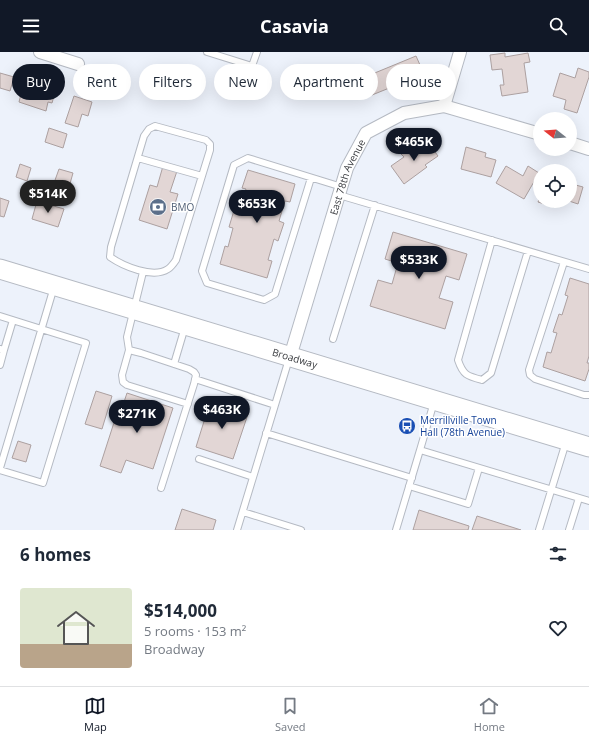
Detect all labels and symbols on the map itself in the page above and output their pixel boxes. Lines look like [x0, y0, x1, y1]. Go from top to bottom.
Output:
north arrow [533, 112, 577, 156]
pin: $465K [386, 128, 442, 162]
street label: East 78th Avenue [326, 136, 369, 217]
pin: $514K [20, 180, 76, 214]
pin: $653K [229, 190, 285, 224]
bank icon: BMO [148, 197, 168, 217]
place label: BMO [171, 200, 194, 214]
pin: $533K [391, 246, 447, 280]
street label: Broadway [271, 345, 320, 372]
pin: $463K [194, 396, 250, 430]
pin: $271K [109, 400, 165, 434]
place label: Merrillville Town Hall (78th Avenue) [420, 413, 505, 439]
bus stop icon: Merrillville Town Hall (78th Avenue) [397, 416, 417, 436]

